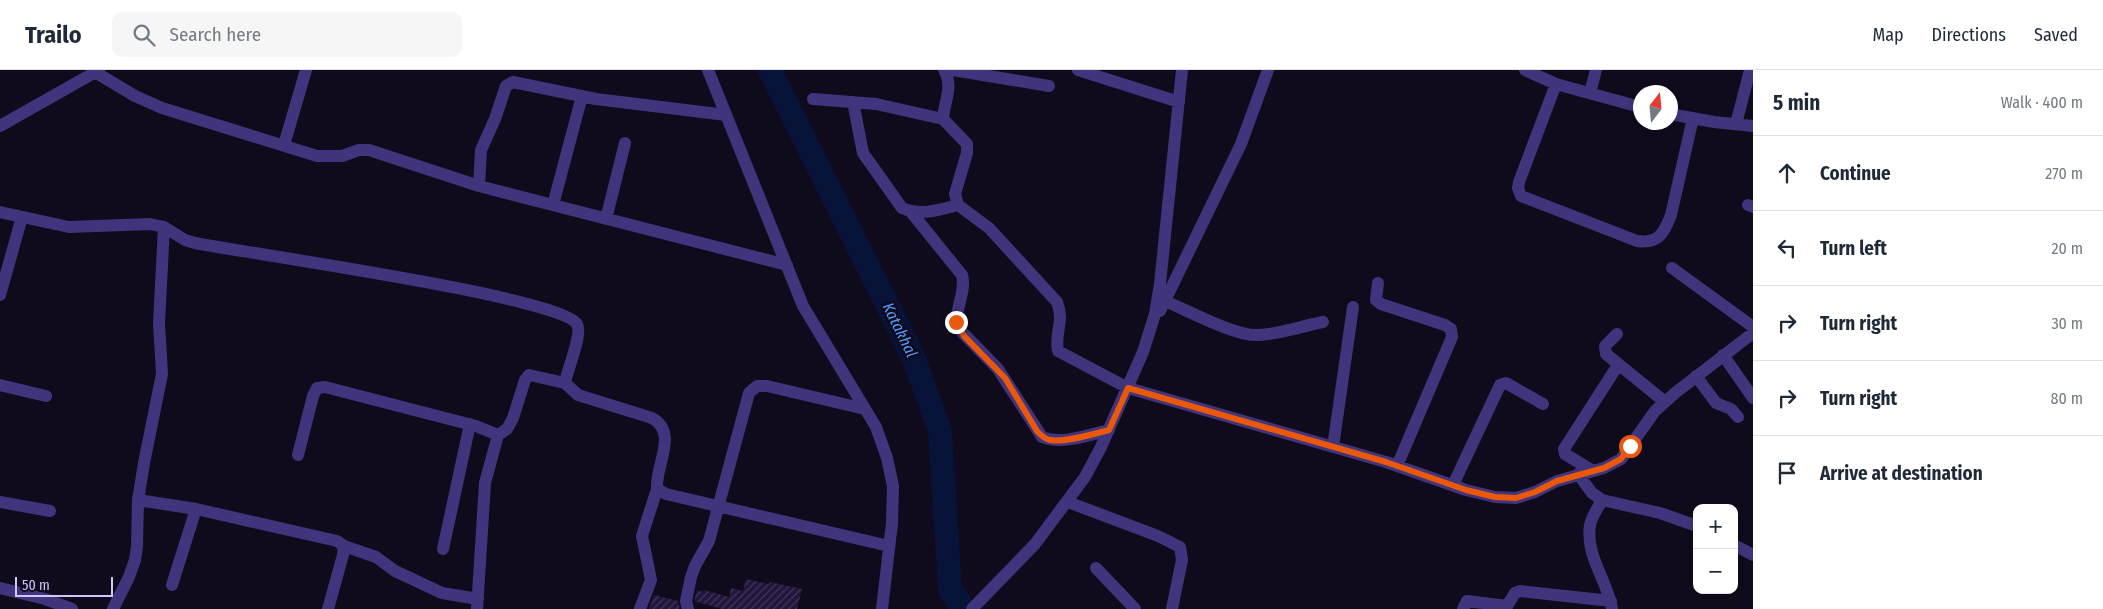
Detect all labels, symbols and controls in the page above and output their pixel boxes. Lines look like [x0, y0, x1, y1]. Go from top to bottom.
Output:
search box [112, 12, 462, 57]
text: Trailo [25, 21, 82, 49]
icon: search [130, 21, 158, 49]
text: Search here [170, 23, 261, 46]
text: Map [1872, 24, 1904, 46]
text: Directions [1932, 24, 2006, 46]
text: Saved [2034, 24, 2078, 46]
north arrow [1633, 85, 1678, 130]
text: 5 min [1773, 90, 1820, 116]
text: Walk · 400 m [2001, 93, 2083, 112]
icon: ahead [1773, 159, 1801, 187]
text: Continue [1820, 162, 1891, 185]
text: 270 m [2045, 164, 2083, 183]
icon: left [1773, 234, 1801, 262]
text: Turn left [1820, 237, 1887, 260]
text: 20 m [2052, 239, 2083, 258]
water label: Katakhal [879, 300, 921, 360]
icon: right [1773, 309, 1801, 337]
route end [945, 311, 968, 334]
text: Turn right [1820, 312, 1897, 335]
text: 30 m [2051, 314, 2083, 333]
icon: right [1773, 384, 1801, 412]
text: Turn right [1820, 387, 1897, 410]
text: 80 m [2051, 389, 2083, 408]
route start [1619, 435, 1642, 458]
icon: arrive [1773, 459, 1801, 487]
text: Arrive at destination [1820, 462, 1983, 485]
map controls [1693, 504, 1738, 594]
button: + [1693, 504, 1738, 549]
button: − [1693, 549, 1738, 594]
scale bar [15, 574, 112, 597]
text: 50 m [22, 577, 50, 594]

